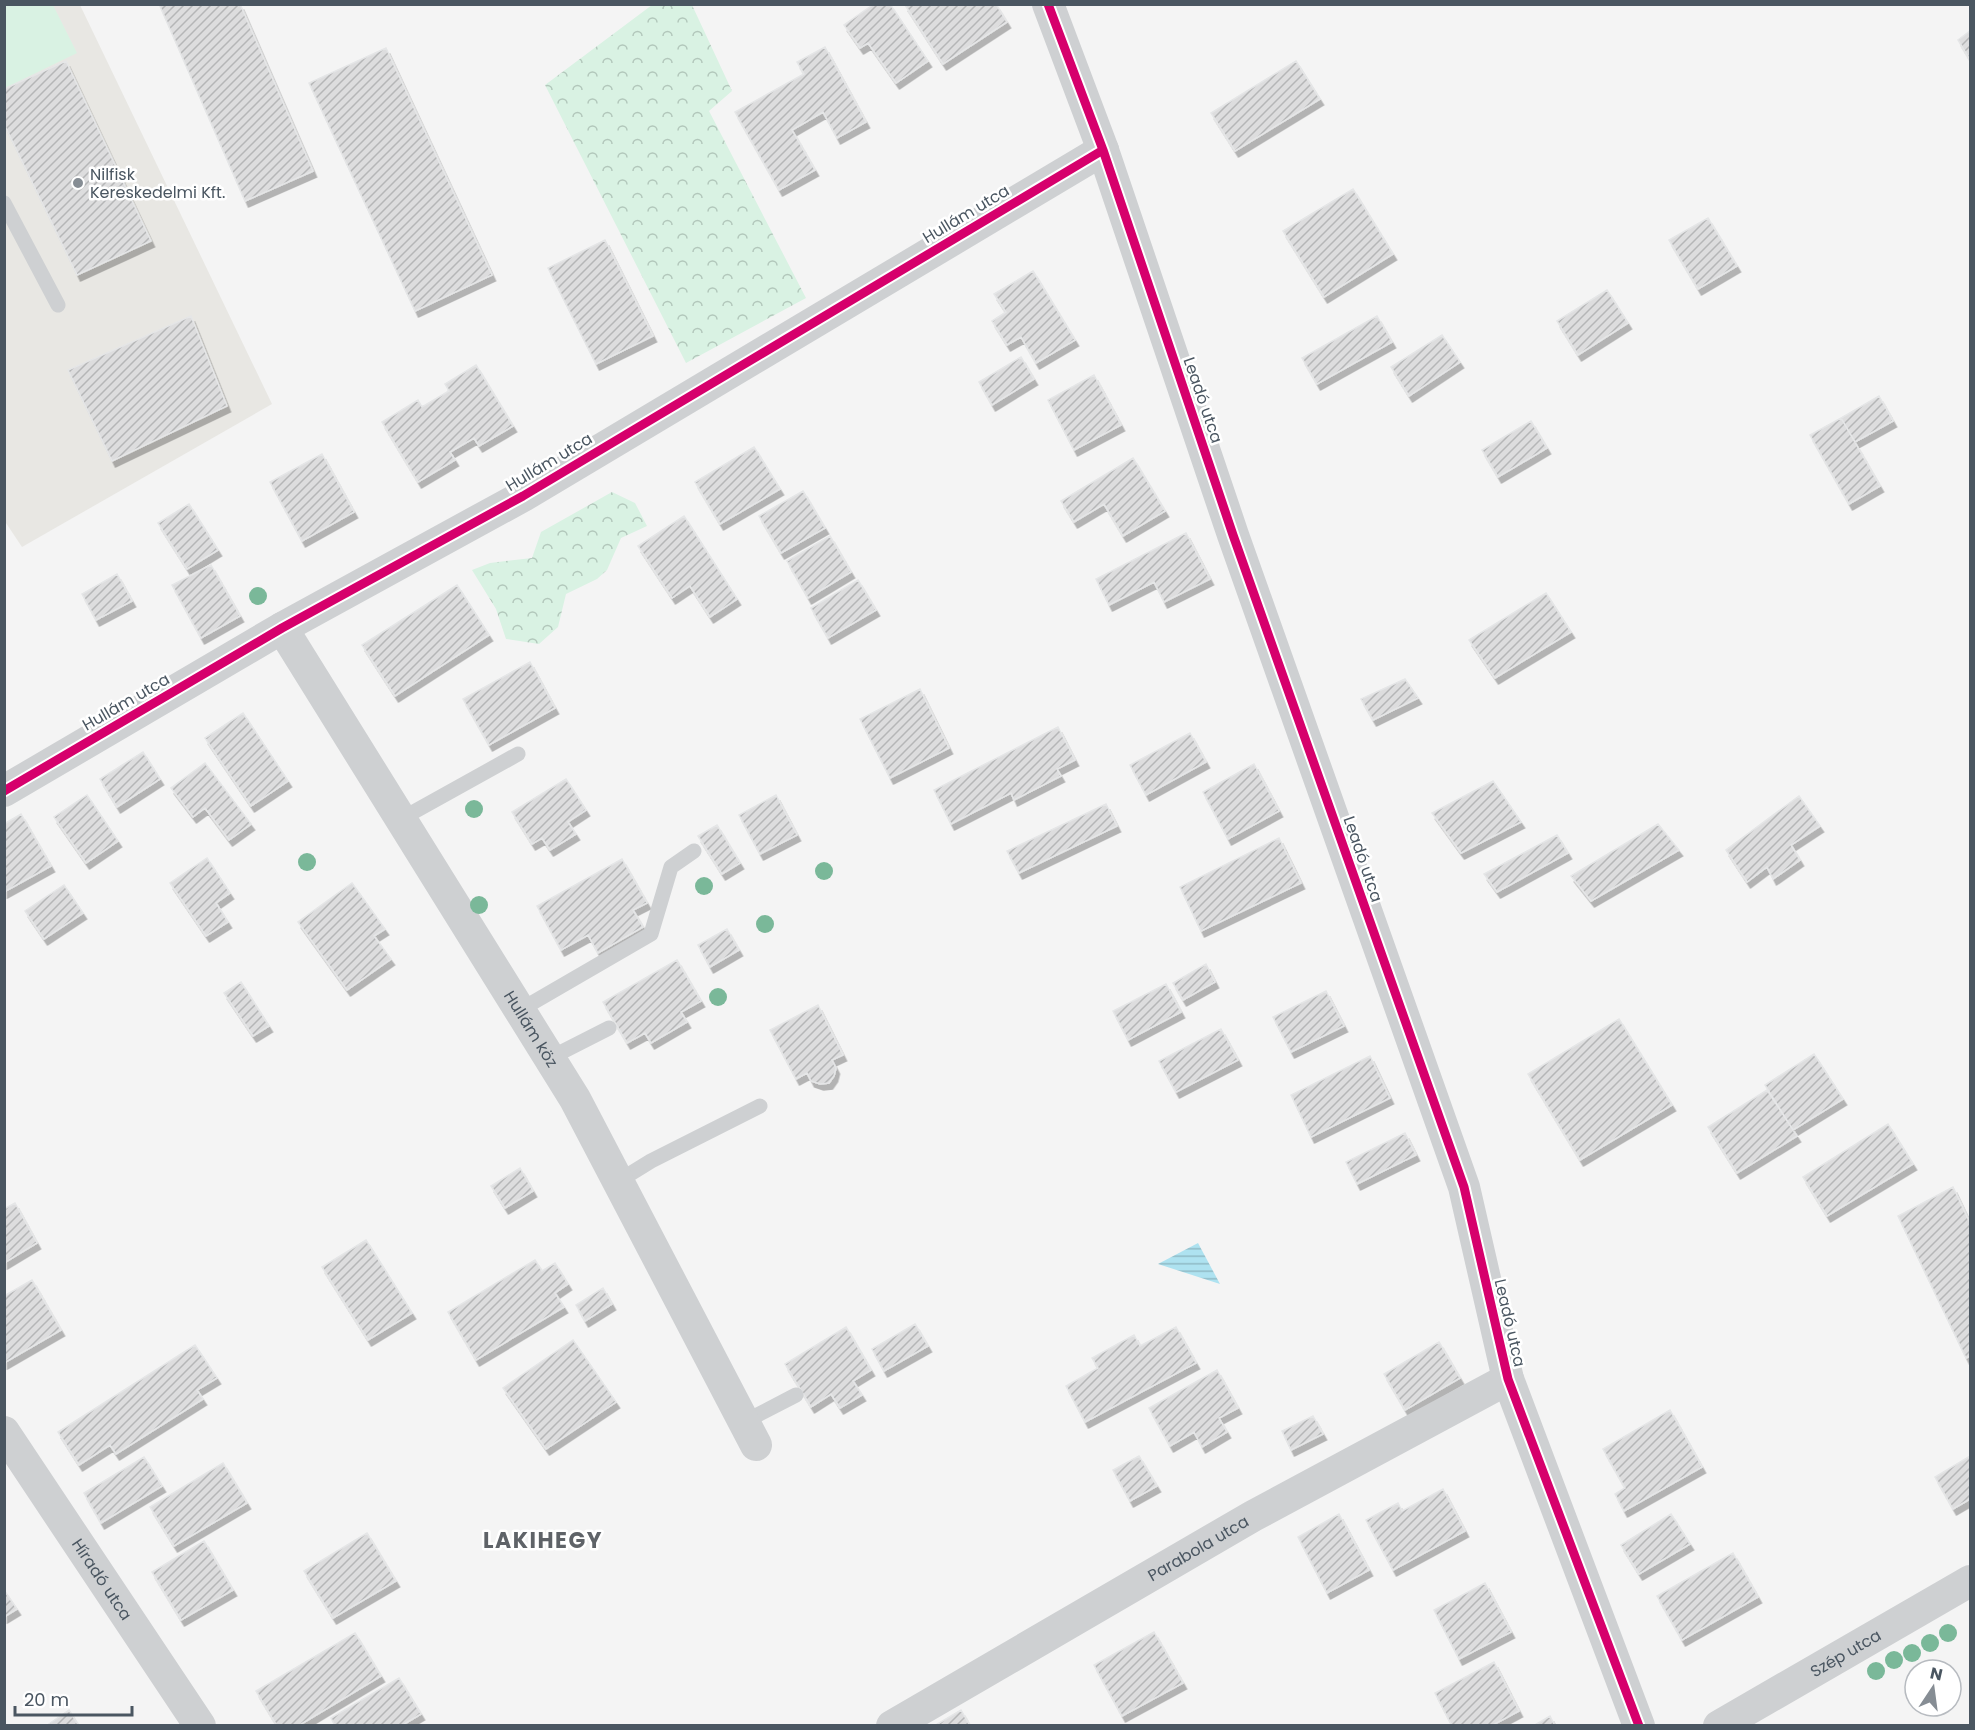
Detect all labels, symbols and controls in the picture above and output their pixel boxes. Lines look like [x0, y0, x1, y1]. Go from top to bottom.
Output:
place label: Nilfisk Kereskedelmi Kft. [90, 163, 225, 204]
marker: Nilfisk Kereskedelmi Kft. [71, 176, 85, 190]
street label: Hullám utca [918, 179, 1014, 249]
street label: Leadó utca [1178, 354, 1228, 446]
street label: Hullám utca [501, 427, 597, 497]
street label: Hullám utca [78, 668, 174, 736]
street label: Leadó utca [1338, 813, 1388, 905]
street label: Hullám köz [499, 986, 564, 1072]
street label: Leadó utca [1489, 1277, 1531, 1369]
street label: Parabola utca [1143, 1509, 1253, 1587]
district label: LAKIHEGY [483, 1525, 603, 1556]
street label: Híradó utca [67, 1534, 138, 1625]
street label: Szép utca [1806, 1623, 1885, 1683]
north arrow [1903, 1658, 1963, 1718]
text: N [1928, 1661, 1945, 1686]
scale bar [15, 1679, 132, 1717]
text: 20 m [24, 1687, 69, 1712]

